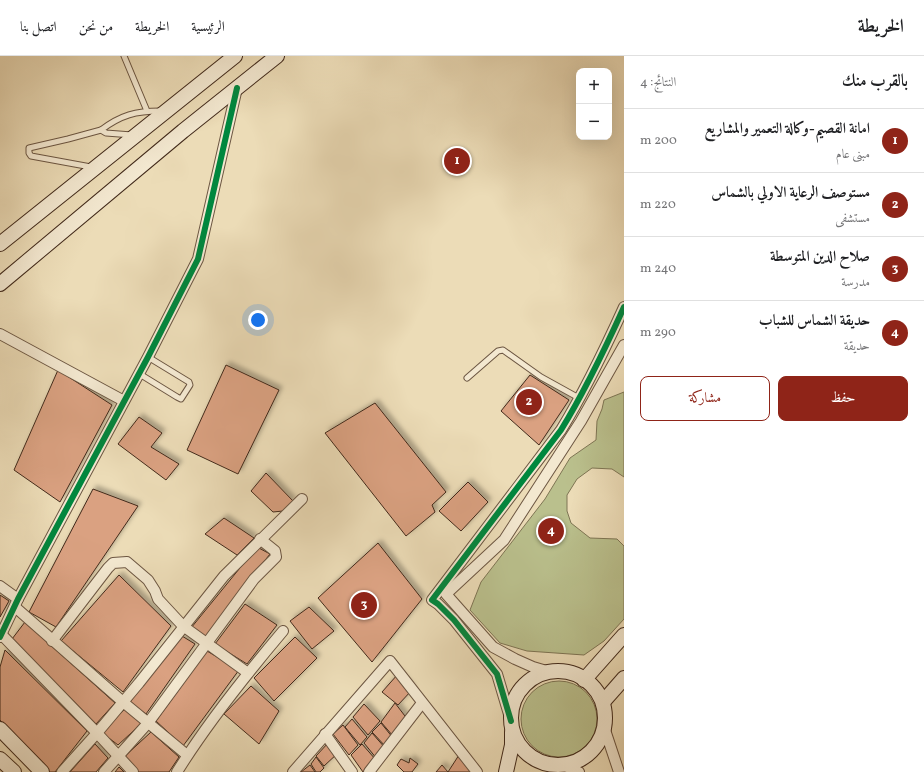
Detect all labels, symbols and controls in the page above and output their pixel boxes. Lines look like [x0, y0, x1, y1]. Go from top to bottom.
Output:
text: الخريطة [858, 14, 904, 40]
text: اتصل بنا [20, 18, 57, 37]
text: من نحن [79, 18, 113, 37]
text: الخريطة [135, 18, 169, 37]
text: الرئيسية [191, 18, 225, 37]
map controls [576, 68, 612, 140]
button: + [576, 68, 612, 104]
text: بالقرب منك [842, 70, 908, 93]
text: النتائج: 4 [640, 74, 676, 92]
button: − [576, 104, 612, 140]
text: امانة القصيم-وكالة التعمير والمشاريع [704, 119, 870, 140]
text: 200 m [640, 132, 677, 150]
text: 1 [892, 132, 898, 150]
pin: 1 [444, 146, 470, 176]
text: مبنى عام [836, 146, 870, 164]
text: مستوصف الرعاية الاولي بالشماس [711, 183, 870, 204]
text: 220 m [640, 196, 676, 214]
text: 2 [892, 196, 898, 214]
text: مستشفى [835, 210, 870, 228]
text: صلاح الدين المتوسطة [770, 247, 870, 268]
text: 240 m [640, 260, 676, 278]
text: 3 [892, 260, 898, 278]
text: مدرسة [841, 274, 870, 292]
your location [248, 310, 268, 330]
text: حديقة الشماس للشباب [759, 311, 870, 332]
text: 290 m [640, 324, 676, 342]
text: 4 [891, 324, 899, 342]
text: حديقة [844, 338, 870, 356]
button: مشاركة [640, 376, 770, 421]
button: حفظ [778, 376, 908, 421]
pin: 2 [516, 387, 542, 417]
pin: 4 [538, 516, 564, 546]
pin: 3 [351, 590, 377, 620]

